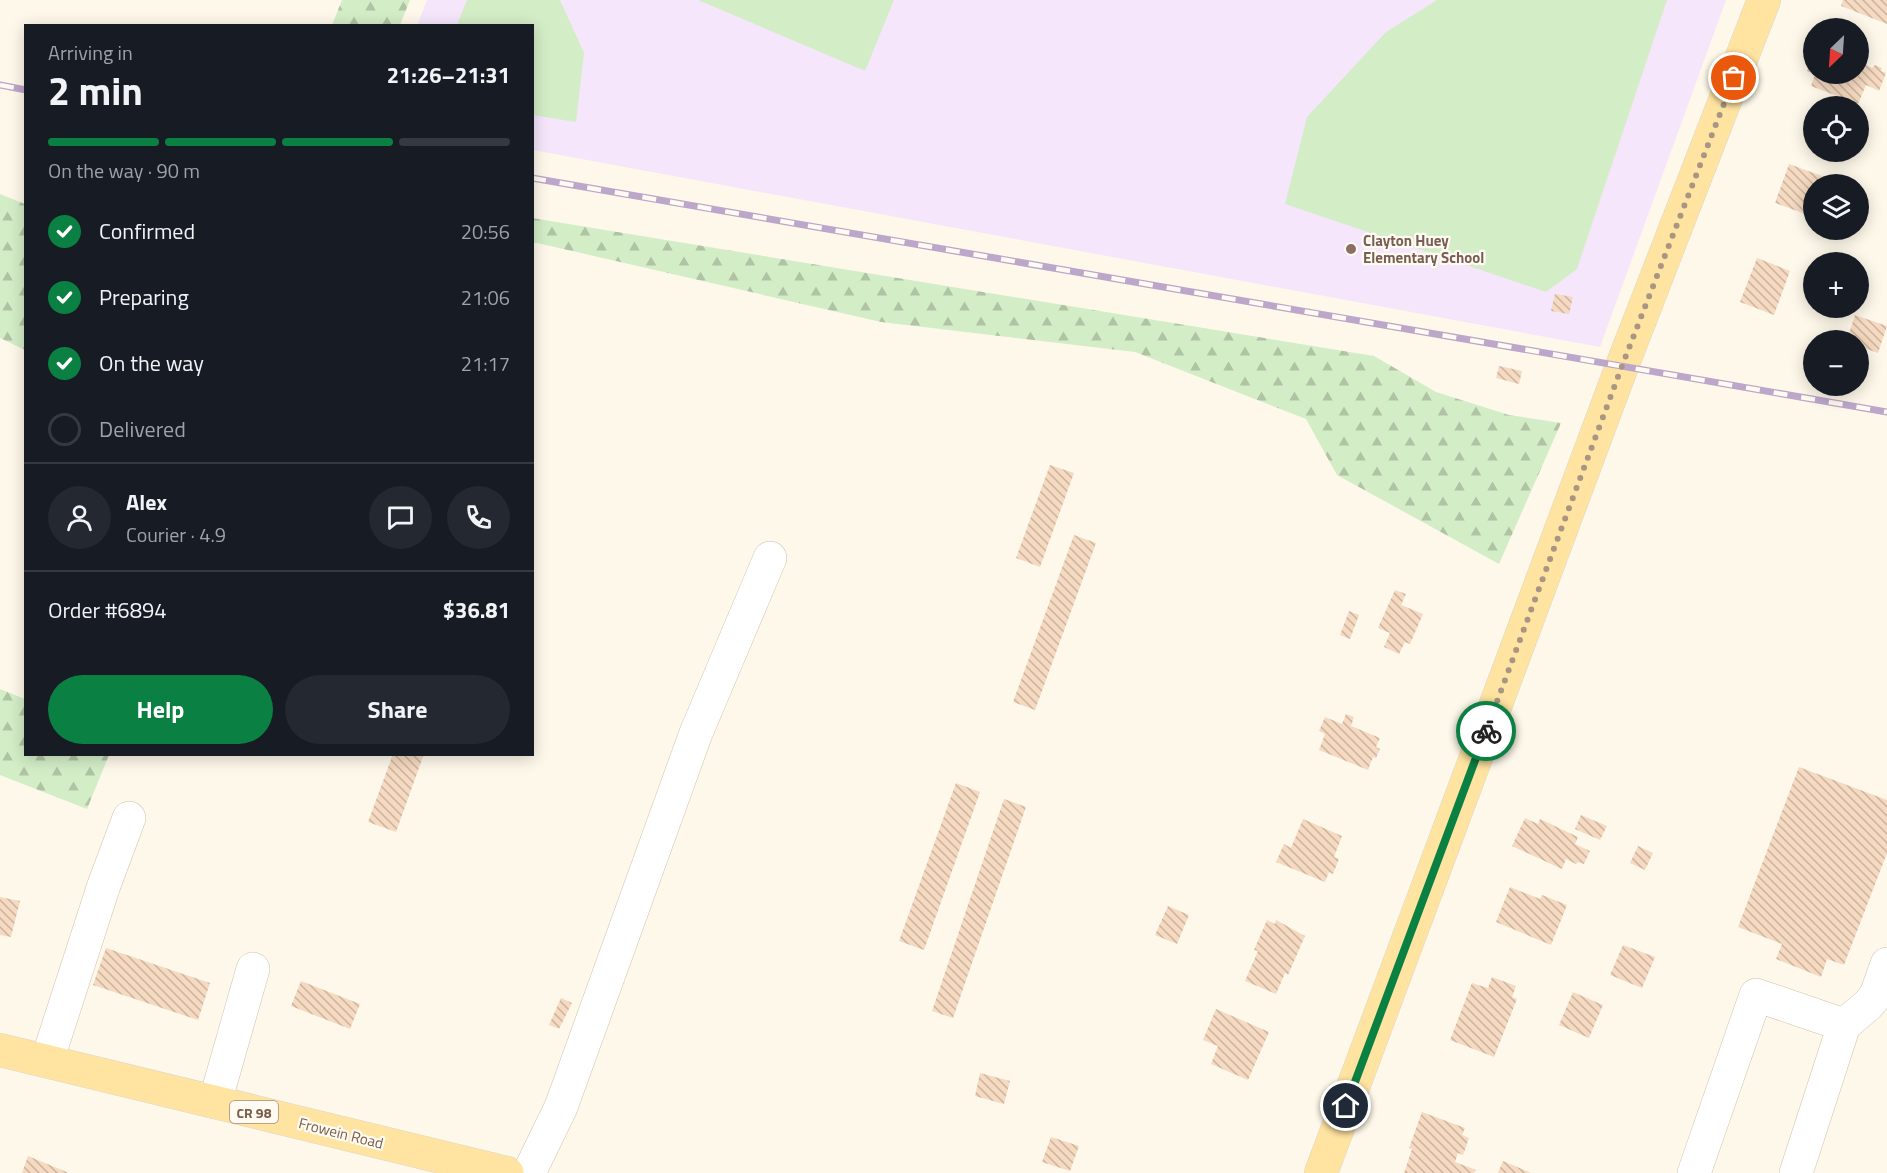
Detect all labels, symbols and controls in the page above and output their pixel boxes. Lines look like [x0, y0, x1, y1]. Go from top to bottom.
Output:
north arrow [1803, 18, 1869, 84]
map controls [1803, 18, 1869, 396]
text: Arriving in [48, 37, 133, 68]
pin [1708, 52, 1759, 103]
text: 21:26–21:31 [387, 58, 510, 92]
text: 2 min [48, 61, 143, 120]
icon: bag [1717, 61, 1750, 94]
button: locate [1803, 96, 1869, 162]
text: On the way · 90 m [48, 155, 200, 186]
button: layers [1803, 174, 1869, 240]
text: Confirmed [99, 214, 195, 248]
icon: check [48, 215, 81, 248]
text: 20:56 [461, 216, 510, 247]
place label: Clayton Huey Elementary School [1363, 229, 1484, 269]
marker: Clayton Huey Elementary School [1344, 242, 1358, 256]
button: + [1803, 252, 1869, 318]
text: Preparing [99, 280, 189, 314]
icon: check [48, 281, 81, 314]
text: 21:06 [461, 282, 510, 313]
button: − [1803, 330, 1869, 396]
text: On the way [99, 346, 204, 380]
icon: check [48, 347, 81, 380]
text: 21:17 [461, 348, 510, 379]
text: Delivered [99, 412, 186, 446]
text: Alex [126, 485, 167, 519]
button: person [48, 486, 111, 549]
button: chat [369, 486, 432, 549]
button: phone [447, 486, 510, 549]
text: Courier · 4.9 [126, 519, 226, 550]
text: Order #6894 [48, 593, 167, 627]
text: $36.81 [443, 593, 510, 627]
button: Help [48, 675, 273, 744]
button: Share [285, 675, 510, 744]
courier [1456, 701, 1516, 761]
icon: bike [1470, 715, 1503, 748]
pin [1320, 1080, 1371, 1131]
icon: home [1329, 1089, 1362, 1122]
road number: CR 98 [230, 1101, 278, 1123]
street label: Frowein Road [296, 1111, 386, 1155]

